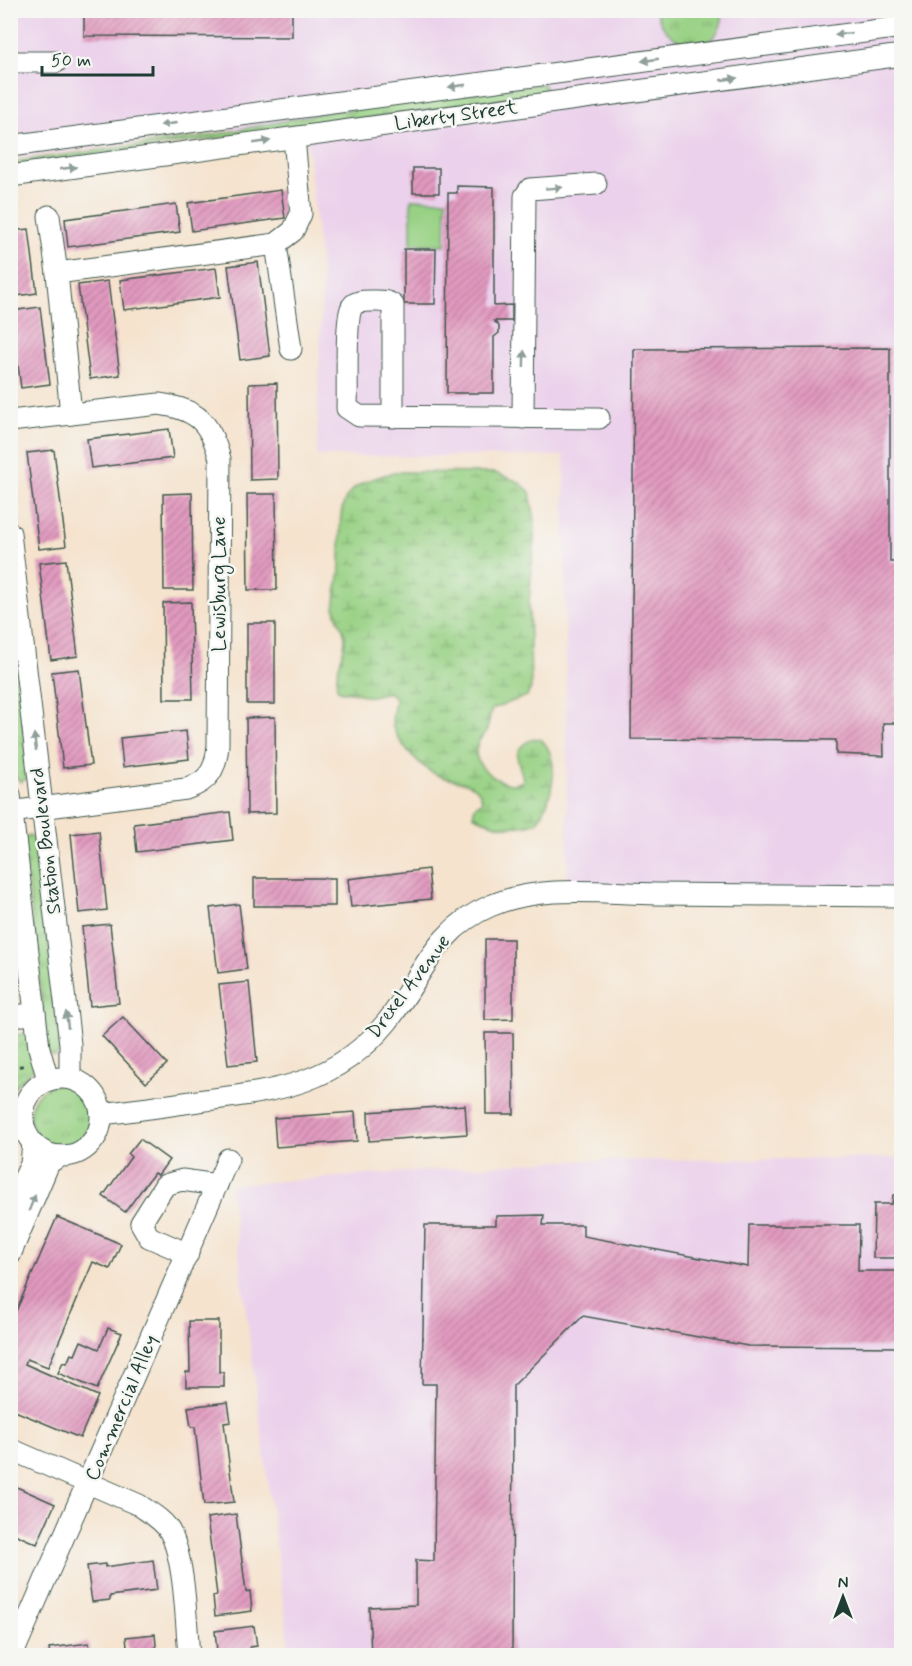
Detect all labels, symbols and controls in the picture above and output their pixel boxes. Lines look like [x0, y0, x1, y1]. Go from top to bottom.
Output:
one-way arrow [834, 30, 853, 39]
scale bar [42, 39, 153, 77]
text: 50 m [51, 49, 91, 73]
one-way arrow [641, 55, 660, 64]
one-way arrow [720, 74, 739, 83]
one-way arrow [447, 81, 466, 90]
street label: Liberty Street [393, 94, 520, 138]
one-way arrow [160, 120, 179, 129]
one-way arrow [252, 137, 271, 147]
one-way arrow [59, 163, 78, 173]
one-way arrow [544, 183, 563, 192]
one-way arrow [519, 350, 529, 369]
street label: Lewisburg Lane [206, 516, 234, 652]
one-way arrow [30, 733, 39, 752]
street label: Station Boulevard [24, 766, 68, 916]
street label: Drexel Avenue [361, 929, 457, 1045]
one-way arrow [62, 1010, 72, 1029]
one-way arrow [28, 1194, 38, 1212]
street label: Commercial Alley [79, 1331, 165, 1485]
north arrow [813, 1567, 873, 1627]
text: N [838, 1573, 848, 1594]

